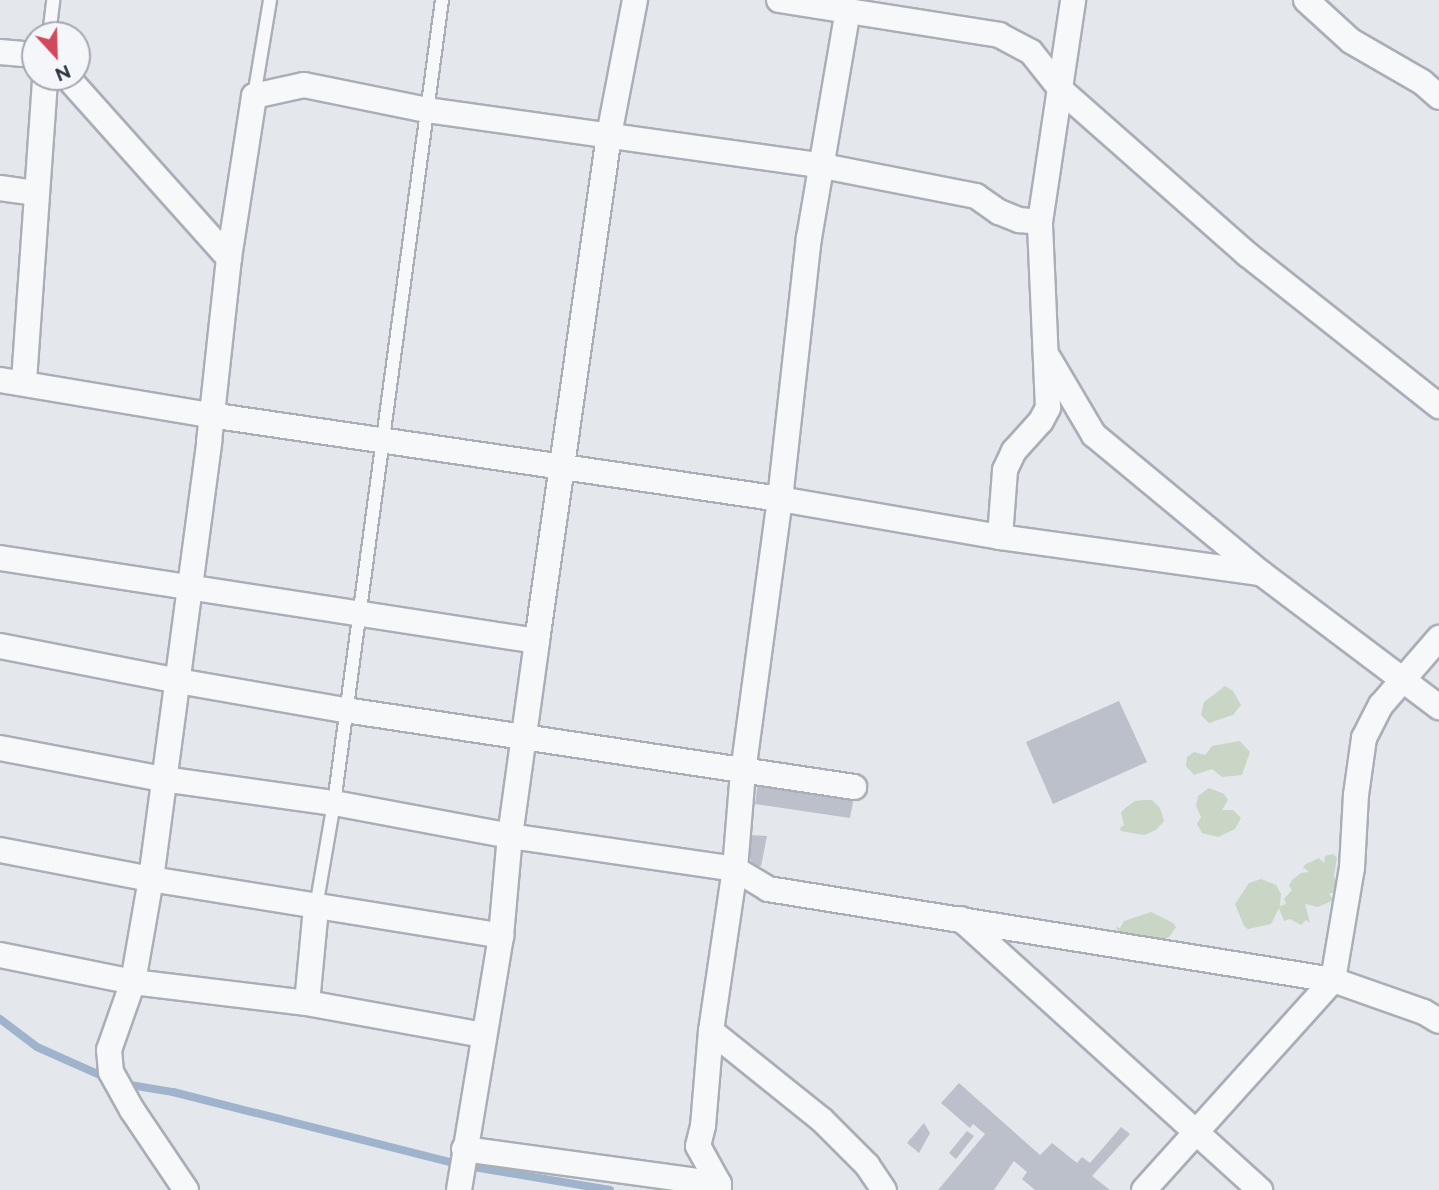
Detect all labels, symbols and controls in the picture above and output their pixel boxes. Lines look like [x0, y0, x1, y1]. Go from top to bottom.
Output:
north arrow [21, 21, 91, 91]
text: N [52, 61, 74, 87]

